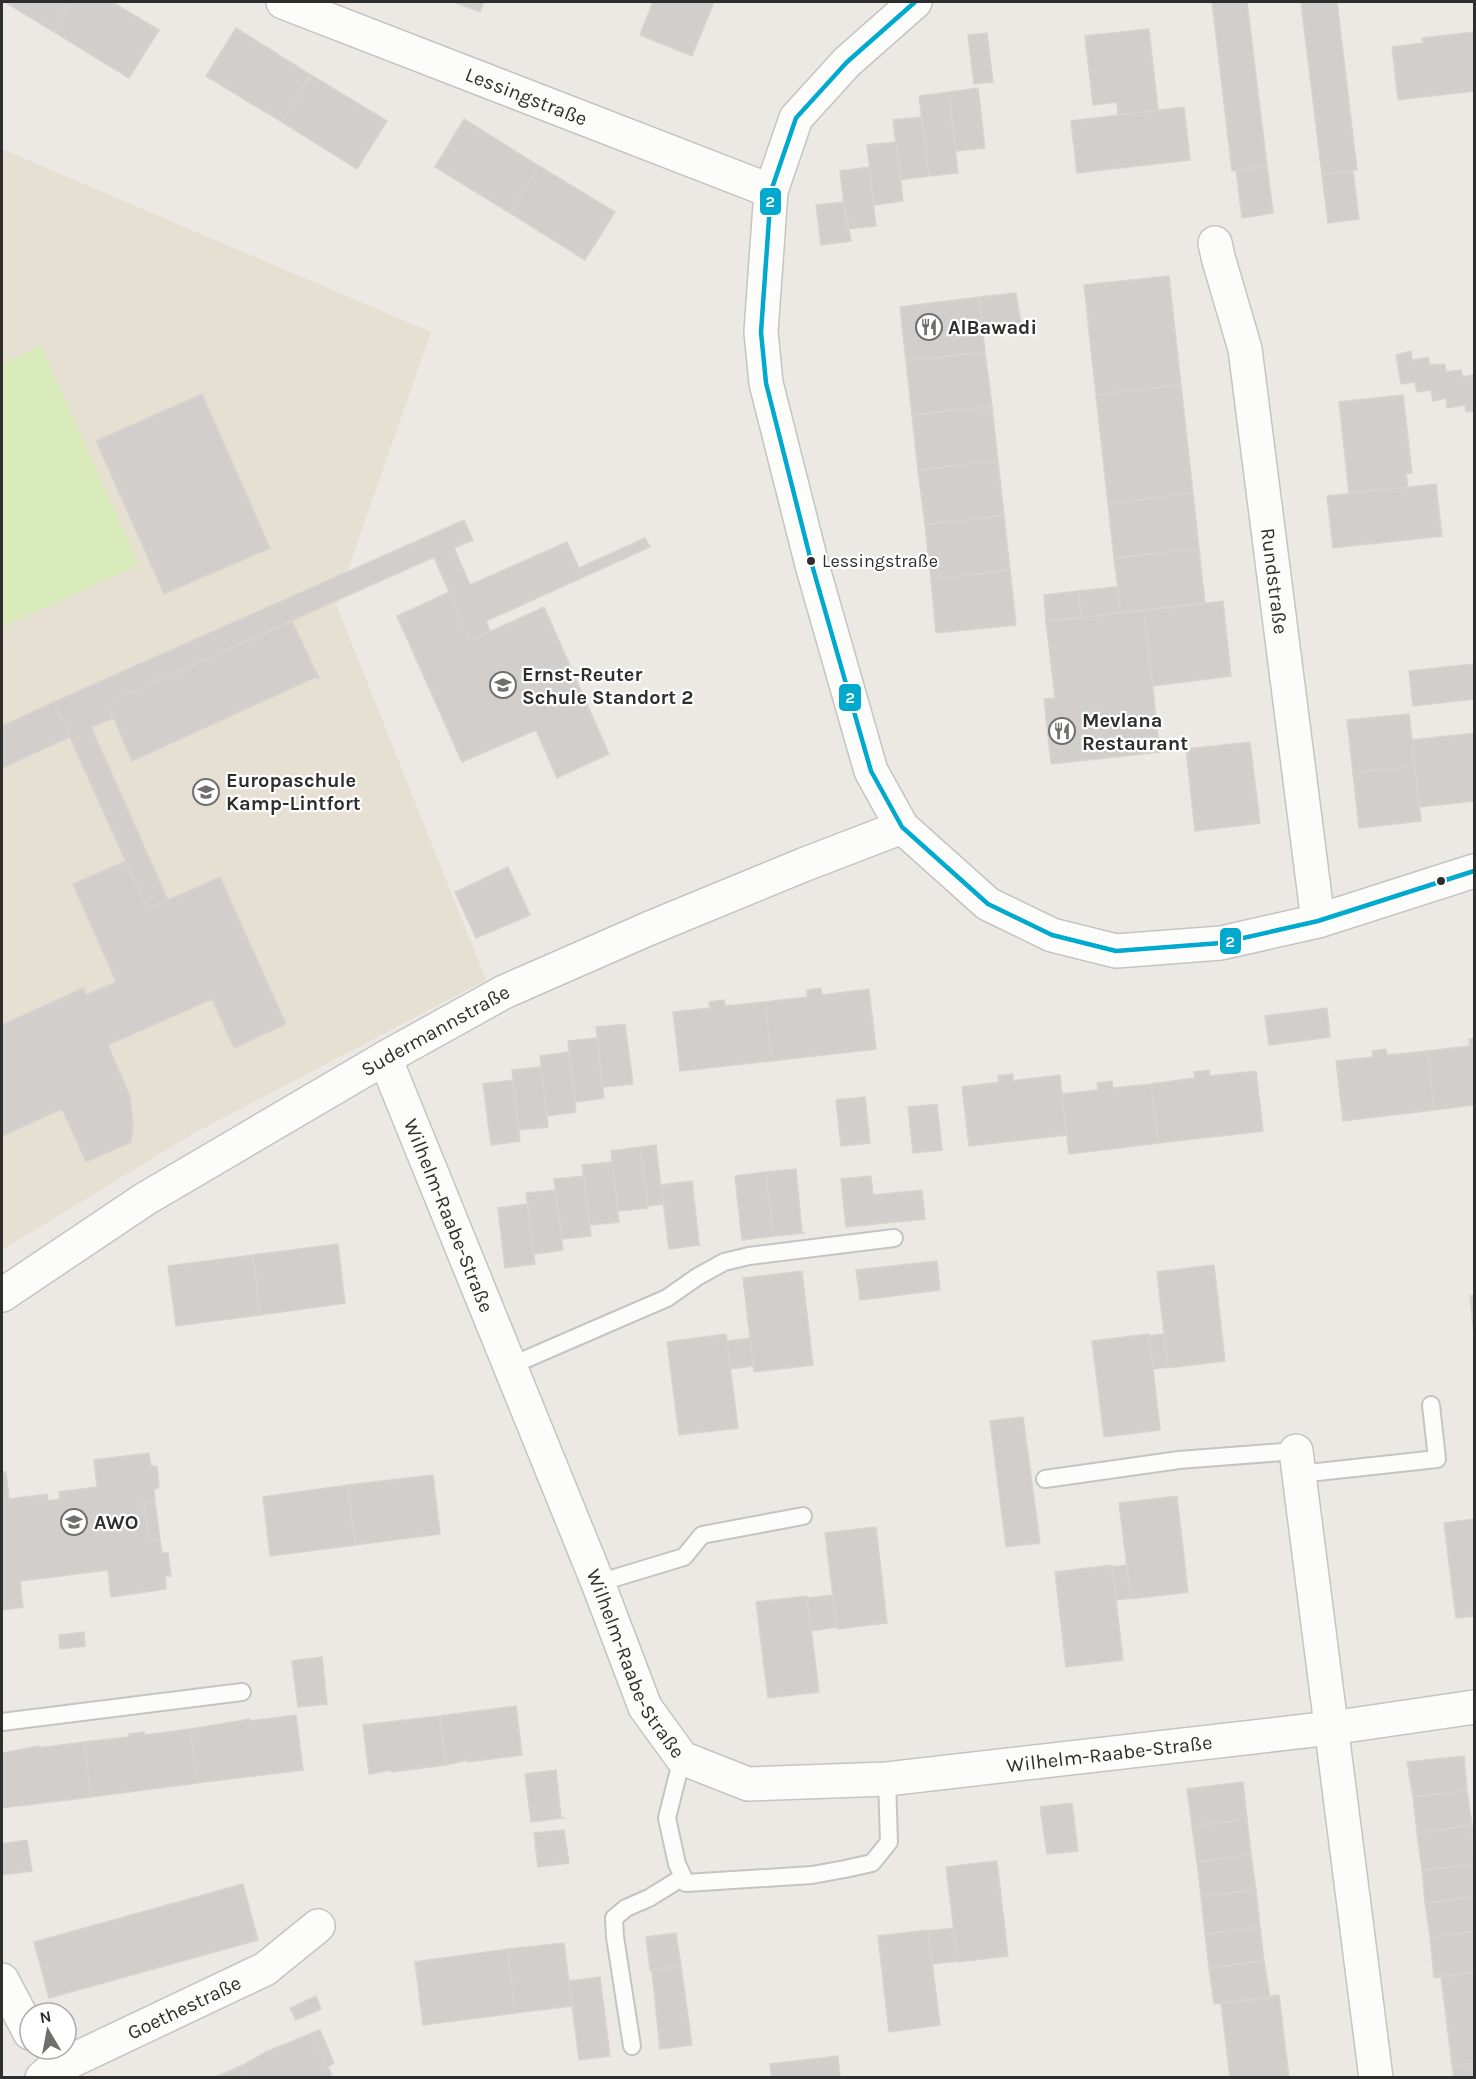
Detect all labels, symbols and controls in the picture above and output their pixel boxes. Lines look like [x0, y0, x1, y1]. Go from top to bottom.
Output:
street label: Lessingstraße [462, 62, 591, 130]
line badge: 2 [759, 187, 782, 216]
text: 2 [765, 192, 775, 211]
restaurant icon: AlBawadi [914, 312, 944, 342]
place label: AlBawadi [948, 316, 1037, 339]
street label: Rundstraße [1256, 526, 1293, 636]
place label: Lessingstraße [822, 550, 938, 572]
marker: Lessingstraße [805, 555, 817, 567]
place label: Ernst-Reuter Schule Standort 2 [522, 663, 693, 709]
school or university icon: Ernst-Reuter Schule Standort 2 [488, 670, 518, 700]
line badge: 2 [838, 683, 862, 712]
text: 2 [845, 688, 855, 707]
place label: Mevlana Restaurant [1082, 709, 1188, 755]
restaurant icon: Mevlana Restaurant [1047, 716, 1077, 746]
place label: Europaschule Kamp-Lintfort [226, 769, 361, 815]
school or university icon: Europaschule Kamp-Lintfort [191, 777, 221, 807]
unlabelled marker [1435, 875, 1447, 887]
line badge: 2 [1219, 927, 1242, 955]
text: 2 [1225, 932, 1235, 951]
street label: Sudermannstraße [357, 980, 514, 1081]
street label: Wilhelm-Raabe-Straße [399, 1115, 498, 1316]
school or university icon: AWO [59, 1507, 89, 1537]
place label: AWO [94, 1511, 138, 1534]
street label: Wilhelm-Raabe-Straße [582, 1566, 690, 1763]
street label: Wilhelm-Raabe-Straße [1005, 1730, 1213, 1777]
street label: Goethestraße [124, 1971, 244, 2044]
north arrow [18, 2001, 78, 2061]
text: N [38, 2006, 53, 2027]

